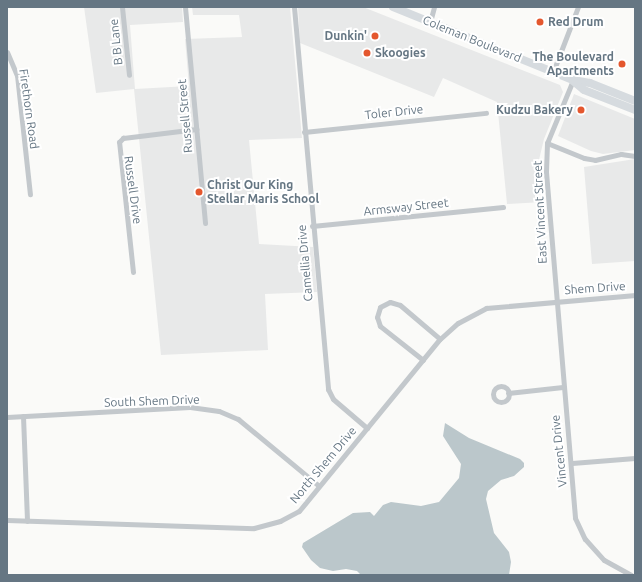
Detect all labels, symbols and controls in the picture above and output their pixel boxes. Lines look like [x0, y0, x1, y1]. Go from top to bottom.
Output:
street label: Coleman Boulevard [421, 13, 523, 65]
place label: Red Drum [548, 15, 604, 29]
marker: Red Drum [535, 17, 545, 27]
street label: B B Lane [106, 18, 126, 66]
place label: Dunkin' [324, 29, 367, 43]
marker: Dunkin' [370, 31, 380, 41]
place label: Skoogies [375, 46, 426, 60]
marker: Skoogies [362, 48, 372, 58]
place label: The Boulevard Apartments [532, 50, 614, 78]
marker: The Boulevard Apartments [617, 59, 627, 69]
street label: Firethorn Road [16, 68, 42, 150]
street label: Russell Street [175, 79, 195, 153]
street label: Toler Drive [364, 102, 424, 122]
place label: Kudzu Bakery [496, 103, 573, 117]
marker: Kudzu Bakery [576, 105, 586, 115]
street label: Russell Drive [121, 155, 145, 225]
street label: East Vincent Street [530, 160, 550, 264]
place label: Christ Our King Stellar Maris School [207, 178, 319, 206]
marker: Christ Our King Stellar Maris School [194, 187, 204, 197]
street label: Armsway Street [363, 195, 449, 219]
street label: Camellia Drive [294, 224, 316, 302]
street label: Shem Drive [564, 279, 626, 297]
street label: South Shem Drive [104, 392, 200, 410]
street label: Vincent Drive [548, 414, 570, 488]
street label: North Shem Drive [287, 424, 359, 506]

